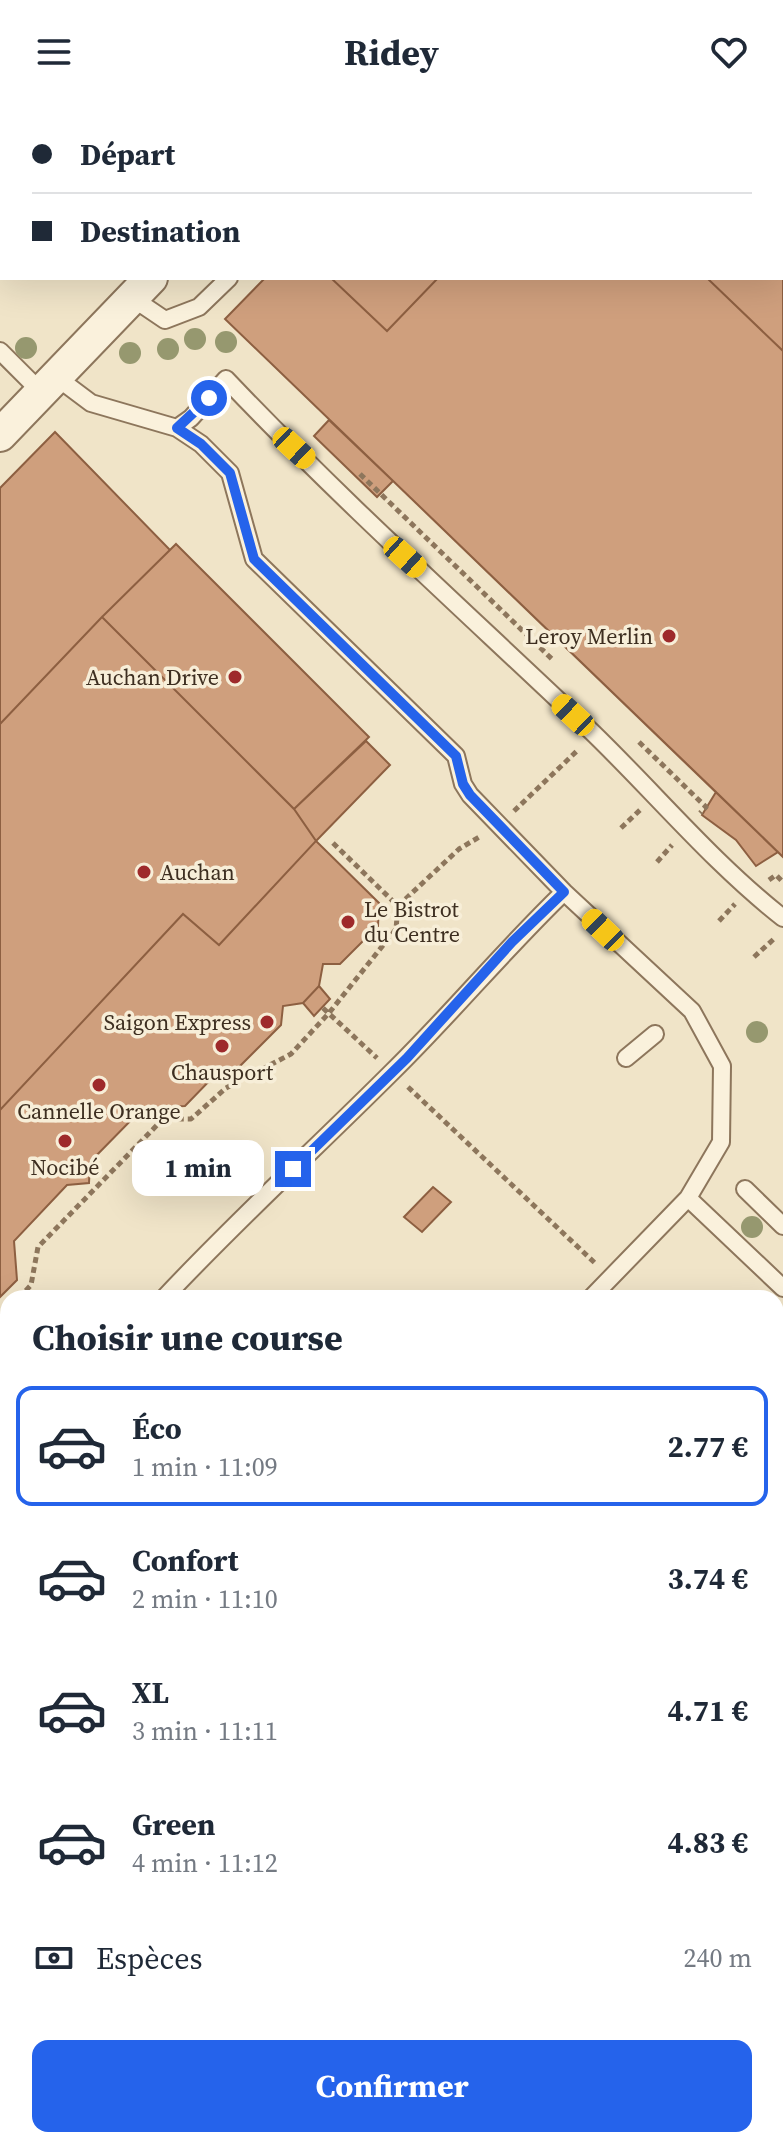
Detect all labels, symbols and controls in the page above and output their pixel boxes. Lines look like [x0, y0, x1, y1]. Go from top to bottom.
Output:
text: Ridey [344, 28, 439, 77]
icon: menu [32, 30, 76, 74]
icon: heart [707, 30, 751, 74]
text: Départ [80, 134, 175, 175]
text: Destination [80, 211, 241, 252]
route start [191, 380, 227, 416]
car [268, 423, 320, 473]
car [379, 532, 431, 582]
place label: Leroy Merlin [525, 621, 653, 651]
marker: Leroy Merlin [660, 627, 678, 645]
place label: Auchan Drive [86, 662, 219, 692]
marker: Auchan Drive [226, 668, 244, 686]
car [547, 690, 599, 740]
place label: Auchan [160, 857, 235, 887]
marker: Auchan [135, 863, 153, 881]
place label: Le Bistrot du Centre [364, 894, 460, 949]
car [577, 905, 629, 955]
marker: Le Bistrot du Centre [339, 913, 357, 931]
place label: Saigon Express [104, 1007, 251, 1037]
marker: Saigon Express [258, 1013, 276, 1031]
marker: Chausport [213, 1037, 231, 1055]
place label: Chausport [171, 1057, 274, 1087]
marker: Cannelle Orange [90, 1076, 108, 1094]
place label: Cannelle Orange [17, 1096, 181, 1126]
marker: Nocibé [56, 1132, 74, 1150]
callout: 1 min [133, 1141, 265, 1197]
text: 1 min [164, 1150, 232, 1186]
route end [275, 1151, 311, 1187]
place label: Nocibé [30, 1152, 100, 1182]
text: Choisir une course [32, 1313, 343, 1362]
text: Éco [132, 1408, 182, 1449]
icon: car [36, 1410, 108, 1482]
text: 2.77 € [668, 1426, 748, 1467]
text: 1 min · 11:09 [132, 1449, 278, 1485]
text: Confort [132, 1540, 238, 1581]
icon: car [36, 1542, 108, 1614]
text: 3.74 € [668, 1558, 748, 1599]
text: 2 min · 11:10 [132, 1581, 278, 1617]
text: XL [132, 1672, 169, 1713]
icon: car [36, 1674, 108, 1746]
text: 4.71 € [668, 1690, 748, 1731]
text: 3 min · 11:11 [132, 1713, 278, 1749]
text: Green [132, 1804, 215, 1845]
icon: car [36, 1806, 108, 1878]
text: 4.83 € [668, 1822, 748, 1863]
text: 4 min · 11:12 [132, 1845, 278, 1881]
icon: cash [32, 1936, 76, 1980]
text: Espèces [96, 1938, 203, 1979]
text: 240 m [684, 1940, 752, 1976]
button: Confirmer [32, 2040, 752, 2132]

